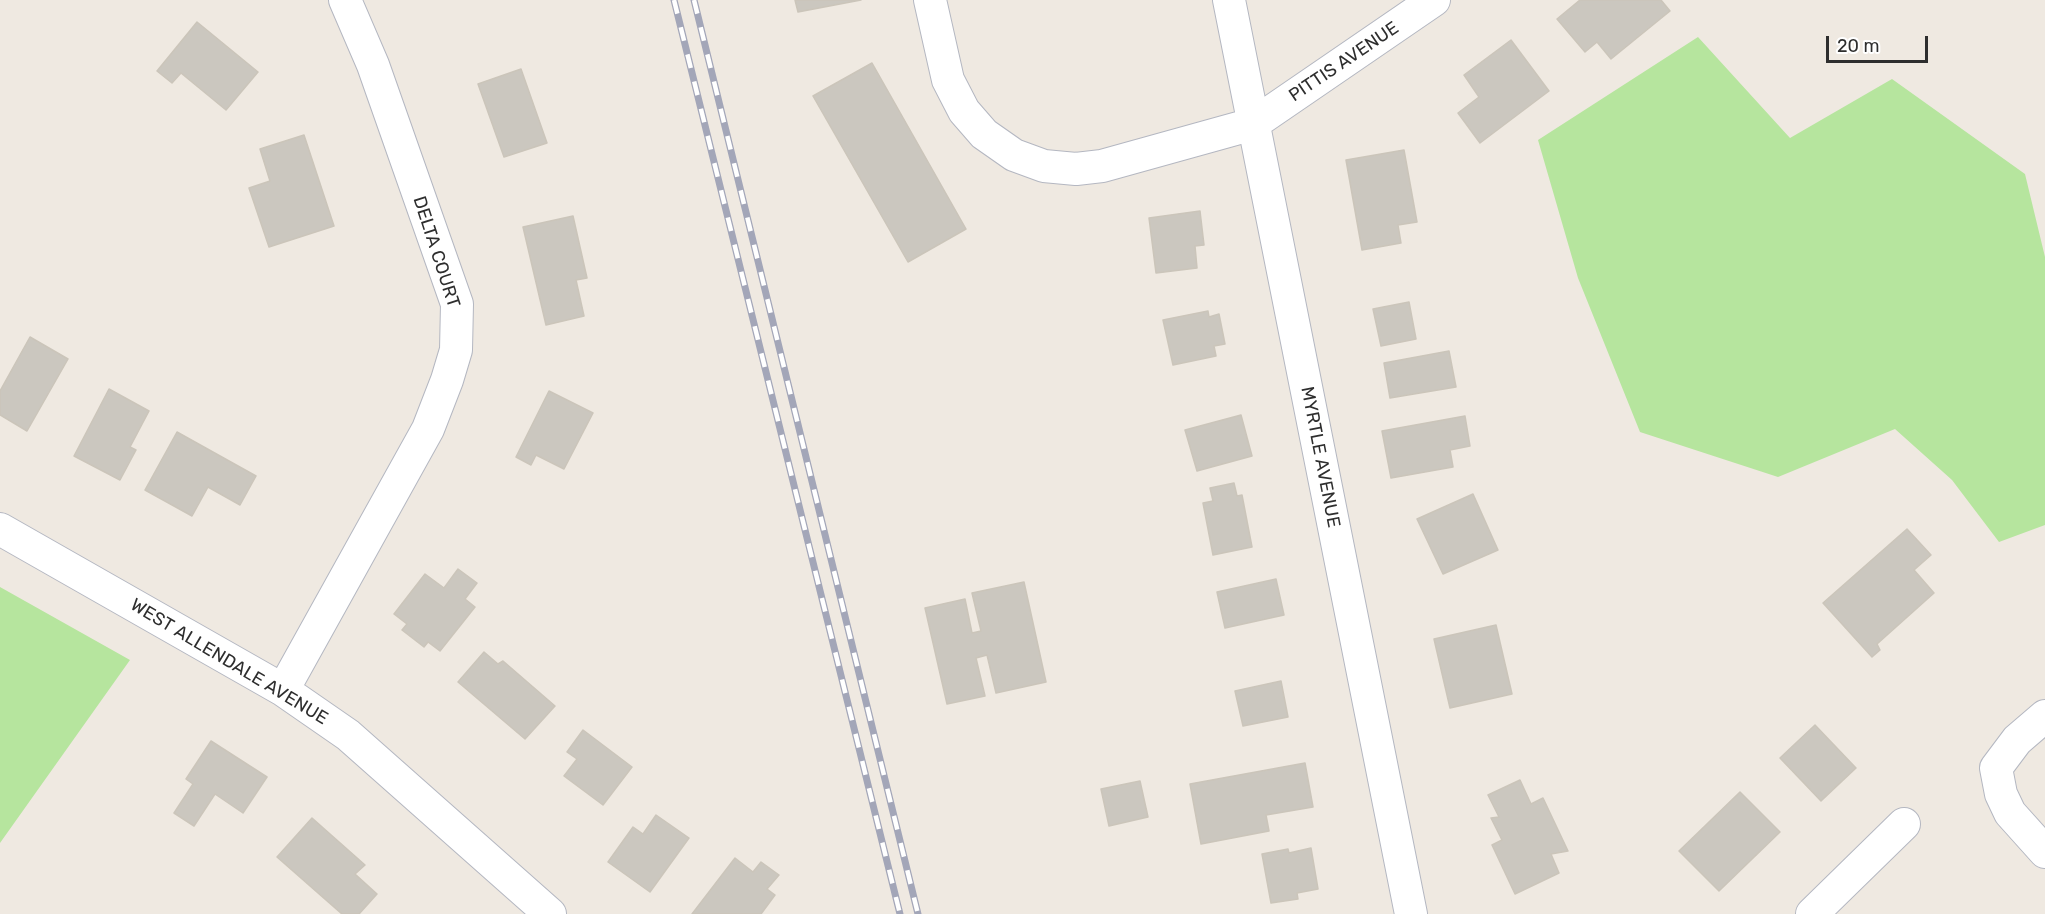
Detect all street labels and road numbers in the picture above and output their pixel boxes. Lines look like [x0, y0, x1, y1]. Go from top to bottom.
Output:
street label: PITTIS AVENUE [1285, 17, 1403, 107]
street label: DELTA COURT [408, 194, 464, 310]
street label: MYRTLE AVENUE [1296, 385, 1344, 529]
street label: WEST ALLENDALE AVENUE [126, 594, 332, 730]

